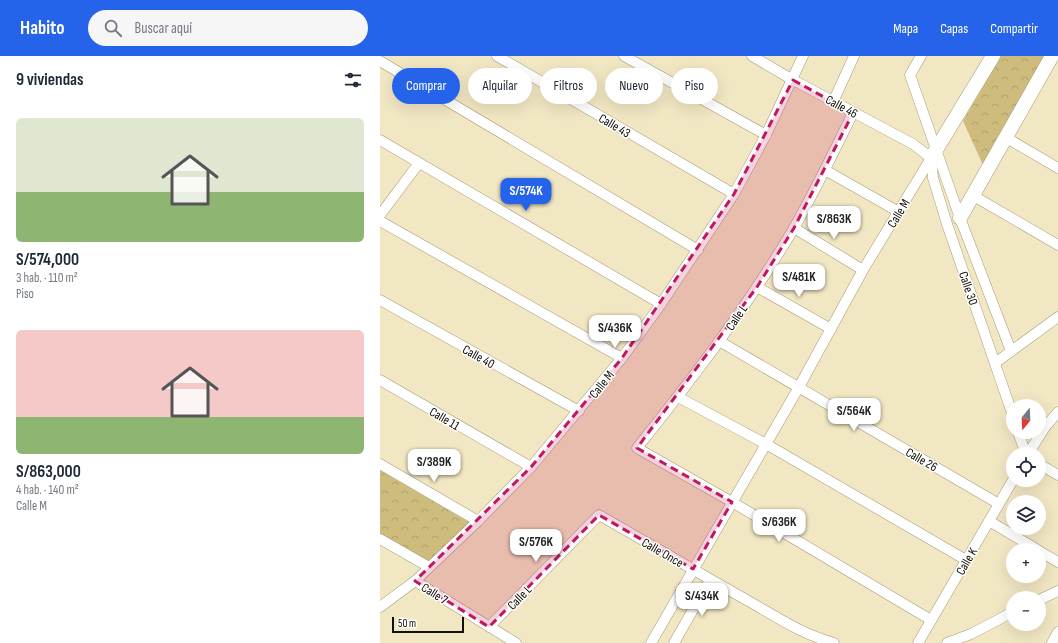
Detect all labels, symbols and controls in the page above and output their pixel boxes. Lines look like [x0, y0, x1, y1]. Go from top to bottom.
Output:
search box [88, 10, 368, 46]
text: Habito [20, 17, 64, 40]
icon: search [102, 17, 124, 39]
text: Buscar aquí [134, 19, 192, 38]
text: Mapa [893, 20, 918, 37]
text: Capas [940, 20, 968, 37]
text: Compartir [990, 20, 1038, 37]
chip: Comprar [392, 68, 460, 104]
chip: Alquilar [468, 68, 532, 104]
chip: Filtros [540, 68, 597, 104]
chip: Nuevo [605, 68, 663, 104]
chip: Piso [671, 68, 718, 104]
icon: filters [342, 69, 364, 91]
text: 9 viviendas [16, 70, 84, 90]
street label: Calle 46 [823, 92, 861, 122]
street label: Calle 43 [596, 110, 633, 141]
icon: home [154, 144, 226, 216]
pin: S/574K [493, 178, 559, 212]
text: S/574K [509, 183, 543, 199]
street label: Calle M [884, 196, 914, 231]
pin: S/863K [801, 206, 867, 240]
text: S/863K [817, 211, 851, 227]
text: S/574,000 [16, 250, 79, 270]
pin: S/481K [766, 264, 832, 298]
text: S/481K [782, 269, 816, 285]
street label: Calle 30 [955, 269, 981, 307]
text: 3 hab. · 110 m² [16, 270, 78, 286]
text: Piso [16, 286, 34, 302]
street label: Calle L [722, 301, 751, 334]
pin: S/436K [582, 315, 648, 349]
text: S/436K [598, 320, 632, 336]
street label: Calle 40 [460, 342, 498, 372]
icon: home [154, 356, 226, 428]
street label: Calle M [586, 367, 618, 402]
pin: S/564K [821, 398, 887, 432]
north arrow [1006, 399, 1046, 439]
map controls [1006, 399, 1046, 631]
text: S/564K [837, 403, 871, 419]
street label: Calle 11 [427, 404, 463, 434]
street label: Calle 26 [903, 444, 941, 476]
button: locate [1006, 447, 1046, 487]
pin: S/389K [401, 449, 467, 483]
text: S/389K [417, 454, 451, 470]
text: S/863,000 [16, 462, 81, 482]
text: 4 hab. · 140 m² [16, 482, 79, 498]
button: layers [1006, 495, 1046, 535]
text: Calle M [16, 498, 47, 514]
pin: S/636K [746, 509, 812, 543]
text: S/636K [762, 514, 796, 530]
pin: S/576K [503, 529, 569, 563]
text: S/576K [519, 534, 553, 550]
street label: Calle Once [639, 535, 686, 571]
button: + [1006, 543, 1046, 583]
street label: Calle K [953, 545, 981, 578]
street label: Calle 7 [418, 580, 451, 609]
street label: Calle L [504, 582, 535, 613]
pin: S/434K [669, 583, 735, 617]
text: S/434K [685, 588, 719, 604]
button: − [1006, 591, 1046, 631]
scale bar [392, 615, 464, 634]
text: 50 m [398, 617, 416, 630]

